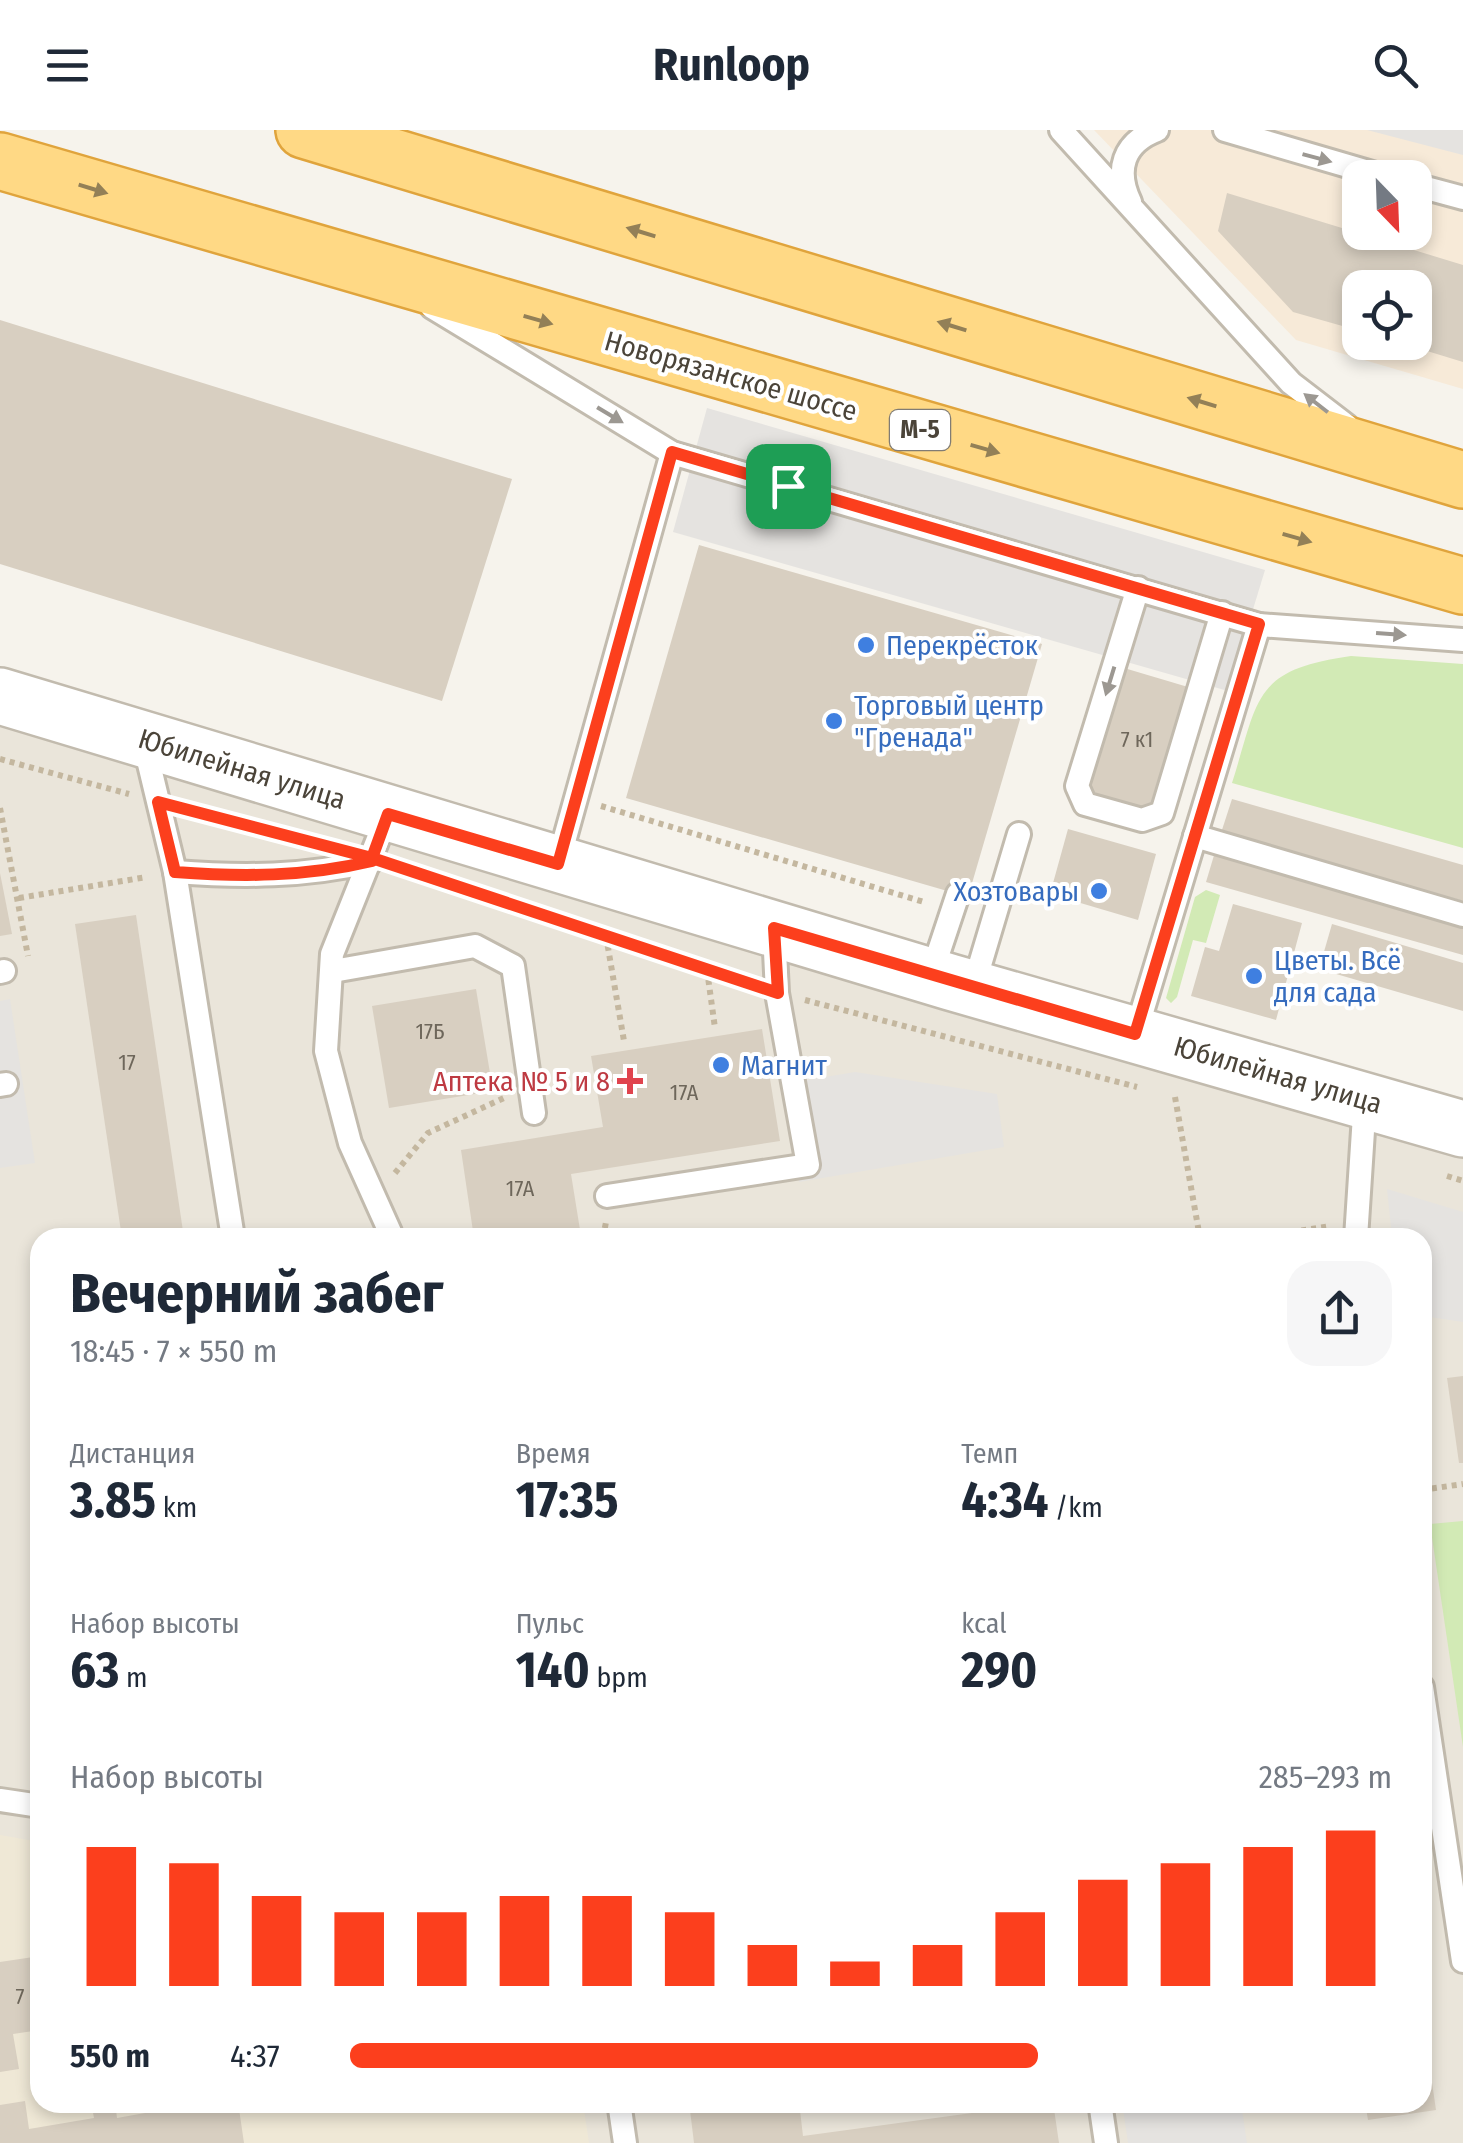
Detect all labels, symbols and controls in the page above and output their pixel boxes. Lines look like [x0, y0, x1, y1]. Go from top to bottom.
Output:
icon: menu [40, 38, 95, 93]
text: Runloop [653, 38, 810, 92]
icon: search [1368, 38, 1423, 93]
one-way arrow [1302, 150, 1333, 166]
north arrow [1342, 160, 1432, 250]
map controls [1342, 160, 1432, 360]
one-way arrow [79, 182, 109, 197]
one-way arrow [625, 224, 656, 239]
button: locate [1342, 270, 1432, 360]
one-way arrow [523, 313, 554, 328]
one-way arrow [937, 318, 967, 333]
street label: Новорязанское шоссе [601, 324, 861, 428]
one-way arrow [1303, 393, 1329, 413]
one-way arrow [1186, 394, 1217, 409]
one-way arrow [596, 406, 624, 423]
road number: М-5 [890, 410, 950, 450]
one-way arrow [970, 441, 1001, 457]
pin [746, 444, 831, 529]
icon: arrive [761, 459, 816, 514]
one-way arrow [1282, 531, 1313, 547]
one-way arrow [1375, 627, 1407, 643]
place label: Перекрёсток [886, 629, 1038, 662]
marker: Перекрёсток [855, 634, 877, 656]
one-way arrow [1101, 666, 1116, 696]
place label: Торговый центр "Гренада" [854, 689, 1044, 754]
marker: Торговый центр "Гренада" [823, 710, 845, 732]
street label: Юбилейная улица [134, 722, 350, 816]
house number: 7 к1 [1121, 726, 1153, 753]
place label: Хозтовары [953, 875, 1079, 908]
marker: Хозтовары [1088, 880, 1110, 902]
place label: Цветы. Всё для сада [1274, 944, 1401, 1009]
marker: Цветы. Всё для сада [1243, 965, 1265, 987]
house number: 17Б [415, 1018, 445, 1045]
street label: Юбилейная улица [1170, 1030, 1386, 1120]
house number: 17 [118, 1049, 136, 1076]
place label: Магнит [741, 1049, 827, 1082]
marker: Магнит [710, 1054, 732, 1076]
place label: Аптека № 5 и 8 [433, 1065, 610, 1098]
marker: Аптека № 5 и 8 [619, 1070, 641, 1092]
house number: 17А [670, 1079, 699, 1106]
house number: 17А [506, 1175, 535, 1202]
text: Вечерний забег [70, 1261, 443, 1327]
button: share [1287, 1261, 1392, 1366]
text: 18:45 · 7 × 550 m [70, 1332, 277, 1370]
text: Дистанция [70, 1437, 195, 1470]
text: Время [516, 1437, 591, 1470]
text: Темп [961, 1437, 1018, 1470]
text: 3.85 [70, 1470, 156, 1530]
text: 17:35 [516, 1470, 619, 1530]
text: 4:34 [961, 1470, 1049, 1530]
text: km [156, 1491, 197, 1524]
text: /km [1049, 1491, 1103, 1524]
text: Набор высоты [70, 1607, 240, 1640]
text: Пульс [516, 1607, 584, 1640]
text: kcal [961, 1607, 1007, 1640]
text: 63 [70, 1640, 119, 1700]
text: 140 [516, 1640, 590, 1700]
text: 290 [961, 1640, 1037, 1700]
text: m [119, 1661, 148, 1694]
text: bpm [590, 1661, 648, 1694]
text: Набор высоты [70, 1758, 264, 1796]
text: 285–293 m [1259, 1758, 1392, 1796]
house number: 7 [16, 1983, 25, 2010]
text: 550 m [70, 2037, 150, 2075]
text: 4:37 [230, 2037, 280, 2075]

